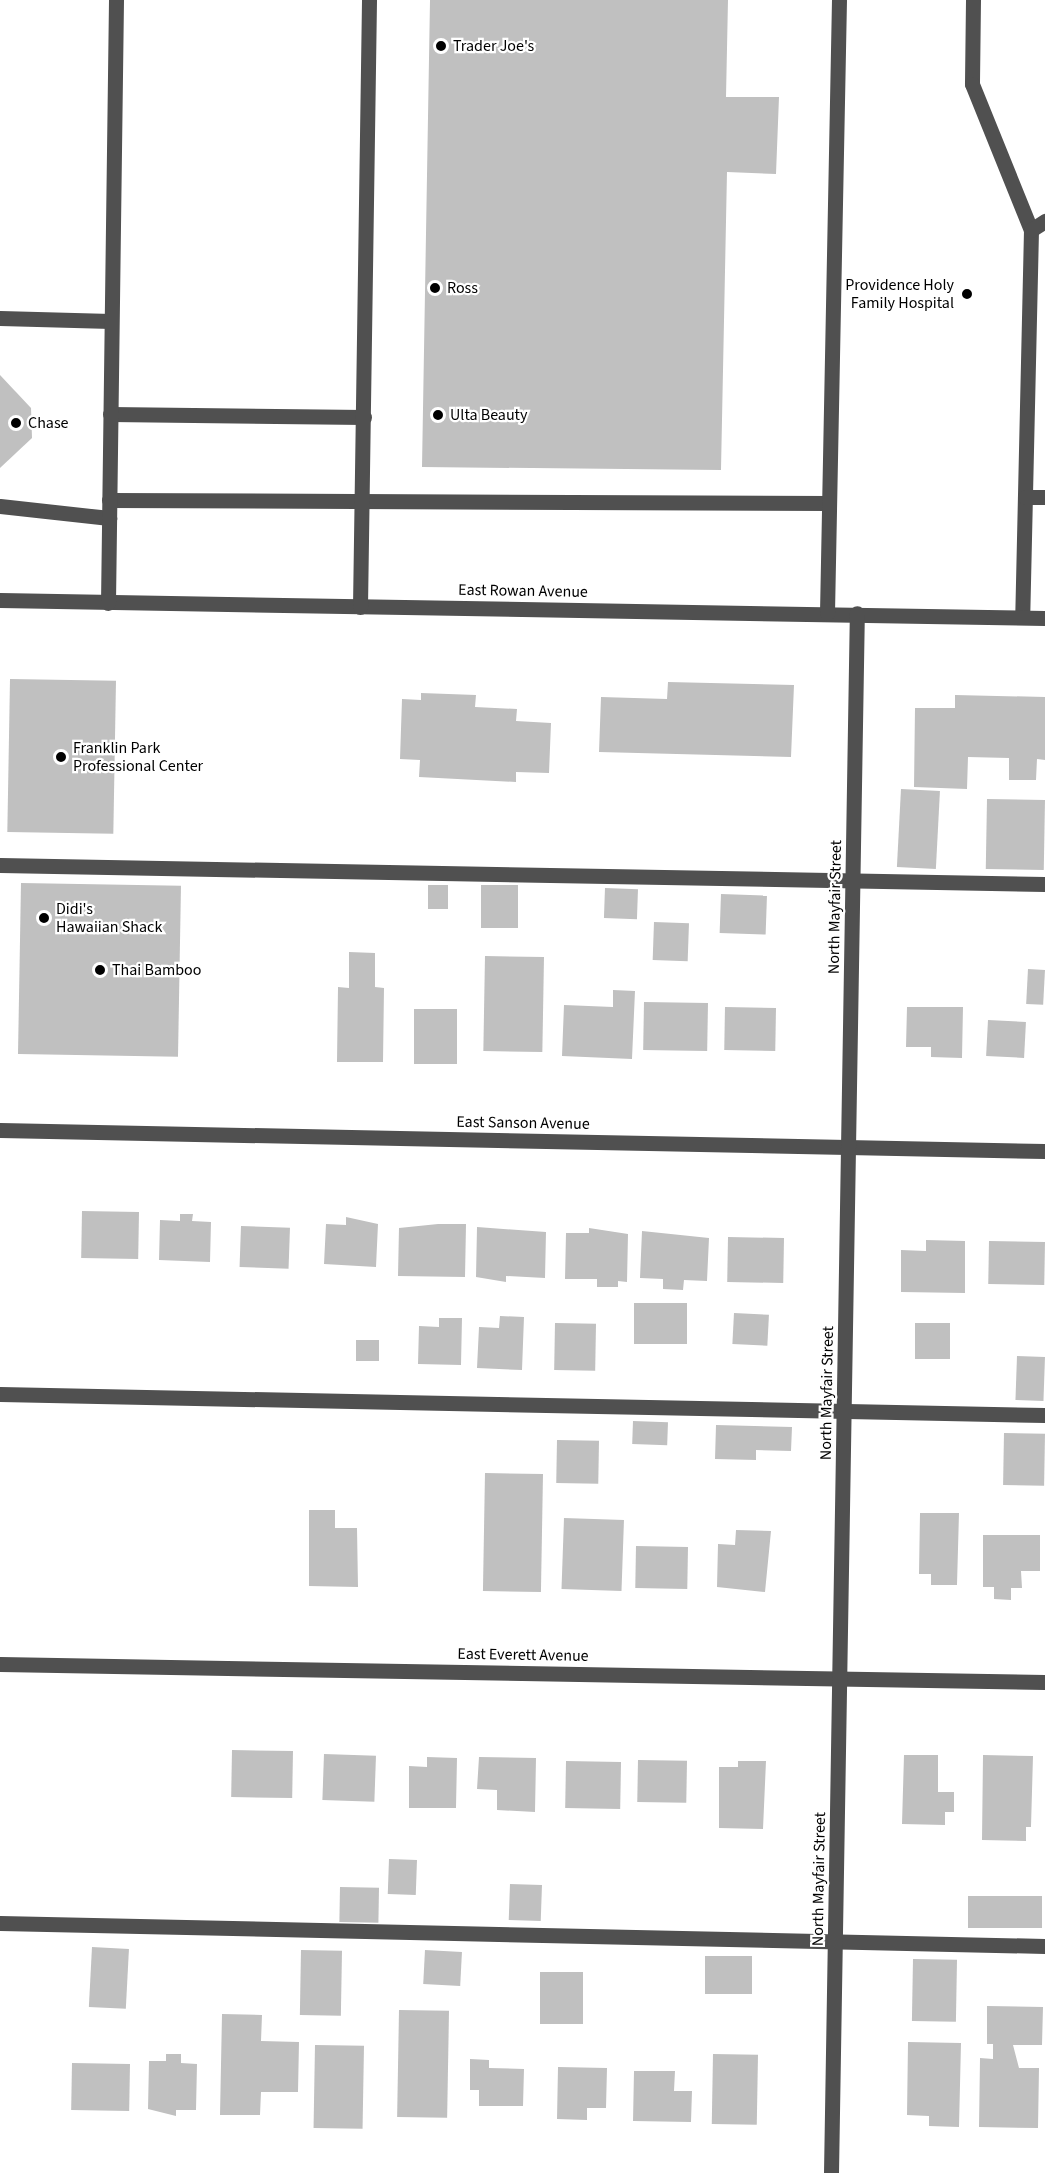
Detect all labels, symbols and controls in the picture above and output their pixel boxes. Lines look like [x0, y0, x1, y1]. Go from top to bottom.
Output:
place label: Trader Joe's [453, 36, 534, 56]
marker: Trader Joe's [434, 39, 448, 53]
place label: Providence Holy Family Hospital [845, 275, 954, 313]
place label: Ross [447, 278, 478, 298]
marker: Ross [428, 281, 442, 295]
marker: Providence Holy Family Hospital [958, 285, 976, 303]
place label: Ulta Beauty [450, 405, 528, 425]
marker: Ulta Beauty [431, 408, 445, 422]
place label: Chase [28, 413, 69, 433]
marker: Chase [9, 416, 23, 430]
street label: East Rowan Avenue [458, 580, 588, 602]
place label: Franklin Park Professional Center [73, 738, 203, 776]
marker: Franklin Park Professional Center [54, 750, 68, 764]
street label: North Mayfair Street [824, 840, 846, 974]
place label: Didi's Hawaiian Shack [56, 899, 162, 937]
marker: Didi's Hawaiian Shack [37, 911, 51, 925]
place label: Thai Bamboo [112, 960, 201, 980]
marker: Thai Bamboo [93, 963, 107, 977]
street label: East Sanson Avenue [456, 1112, 590, 1134]
street label: North Mayfair Street [816, 1326, 838, 1460]
street label: East Everett Avenue [457, 1644, 589, 1666]
street label: North Mayfair Street [808, 1812, 830, 1946]

